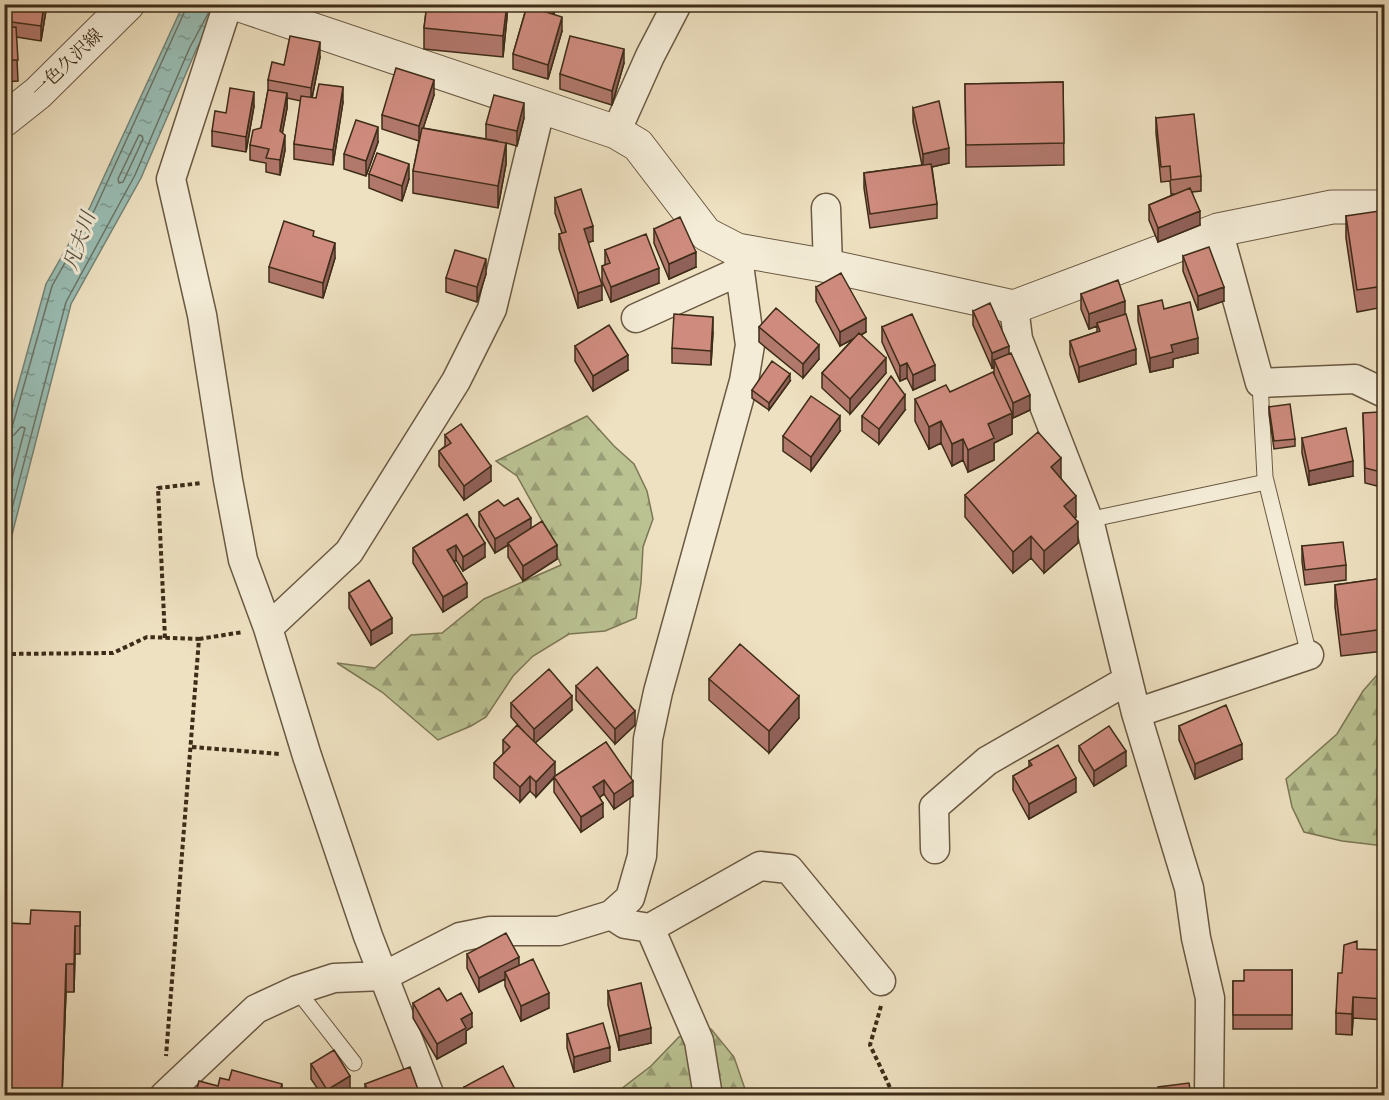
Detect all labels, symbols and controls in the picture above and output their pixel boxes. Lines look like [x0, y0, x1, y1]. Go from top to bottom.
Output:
street label: 一色久沢線 [27, 24, 107, 102]
water label: 凡夫川 [58, 207, 101, 273]

